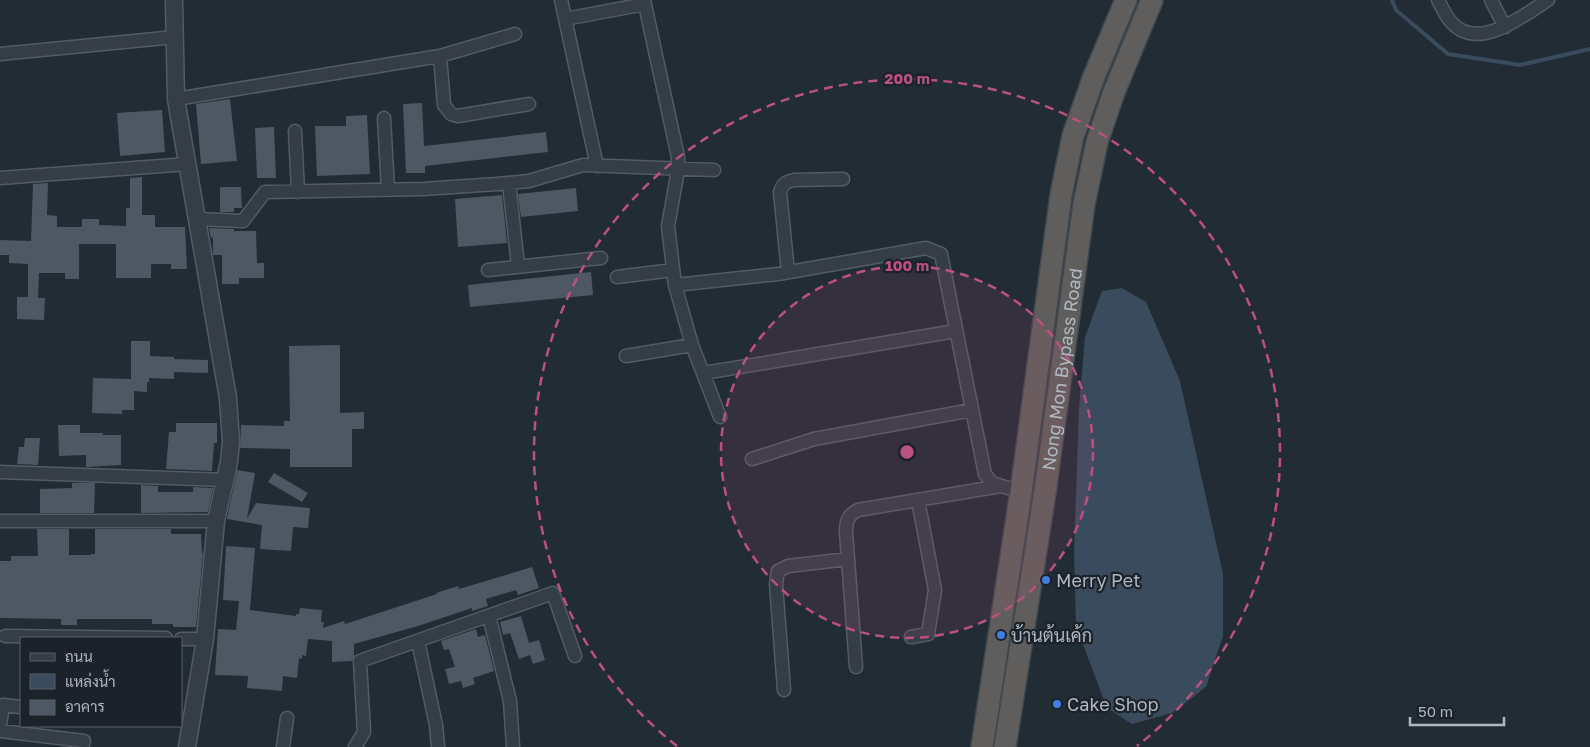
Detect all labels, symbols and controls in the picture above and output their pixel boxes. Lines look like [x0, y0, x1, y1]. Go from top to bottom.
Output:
text: 200 m [884, 69, 930, 87]
text: 100 m [885, 256, 929, 274]
street label: Nong Mon Bypass Road [1037, 267, 1086, 472]
centre of rings [898, 443, 916, 461]
place label: Merry Pet [1056, 569, 1140, 591]
marker: Merry Pet [1040, 574, 1052, 586]
place label: บ้านต้นเค้ก [1011, 624, 1092, 646]
marker: บ้านต้นเค้ก [995, 629, 1007, 641]
legend [20, 637, 182, 727]
text: ถนน [65, 647, 93, 665]
text: แหล่งน้ำ [65, 669, 116, 690]
place label: Cake Shop [1067, 693, 1159, 715]
scale bar [1410, 694, 1504, 726]
text: อาคาร [65, 697, 105, 715]
marker: Cake Shop [1051, 698, 1063, 710]
text: 50 m [1418, 702, 1453, 720]

